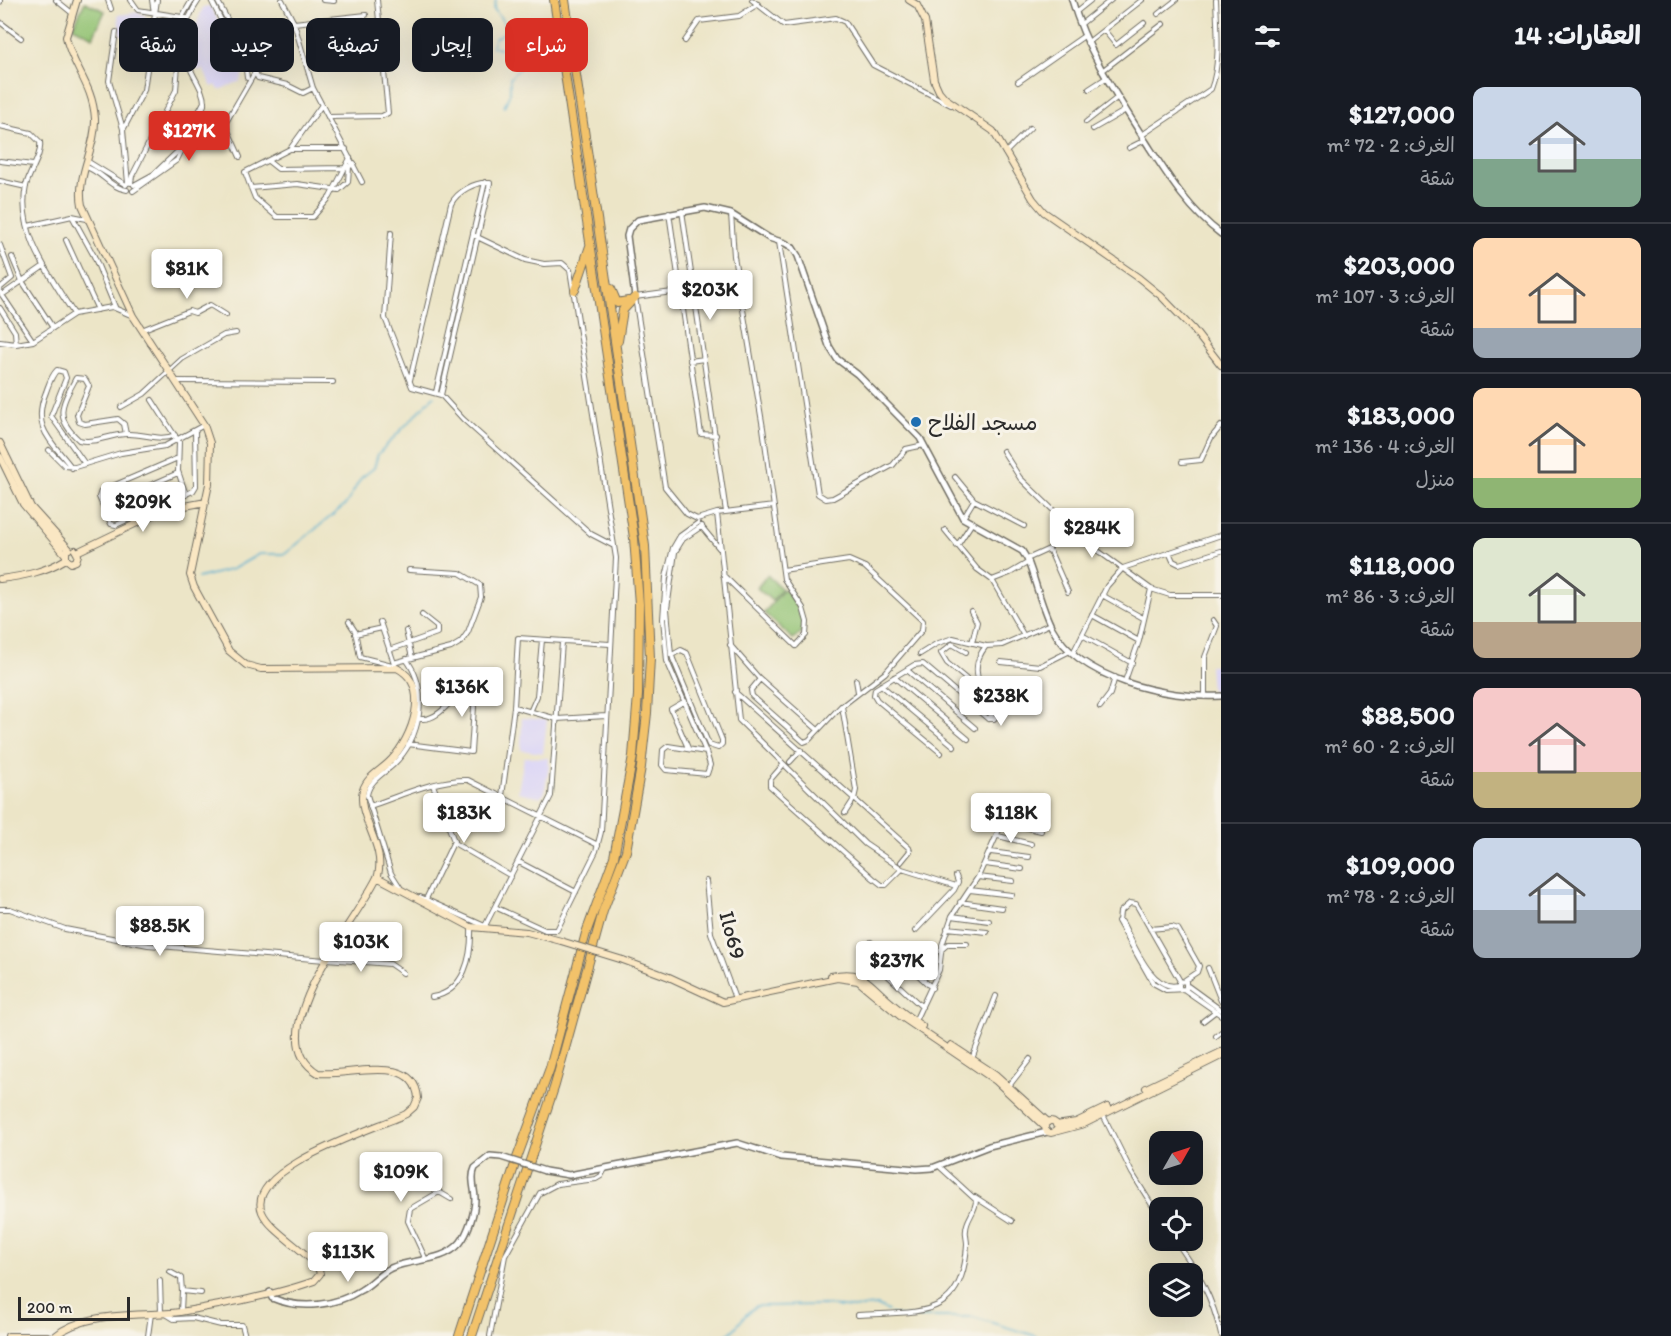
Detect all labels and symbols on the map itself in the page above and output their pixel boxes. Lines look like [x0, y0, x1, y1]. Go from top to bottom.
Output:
pin: $127K [147, 111, 231, 162]
pin: $81K [151, 249, 223, 300]
pin: $203K [668, 270, 752, 321]
place label: مسجد الفلاح [928, 409, 1038, 437]
marker: مسجد الفلاح [909, 415, 923, 429]
pin: $209K [101, 482, 185, 533]
pin: $284K [1050, 508, 1134, 559]
pin: $136K [420, 667, 504, 718]
pin: $238K [959, 676, 1043, 727]
pin: $183K [422, 793, 506, 844]
pin: $118K [969, 793, 1053, 844]
pin: $88.5K [111, 906, 209, 957]
street label: Ilo69 [713, 908, 752, 962]
pin: $103K [319, 922, 403, 973]
pin: $237K [855, 941, 939, 992]
north arrow [1149, 1131, 1203, 1185]
pin: $109K [359, 1152, 443, 1203]
pin: $113K [306, 1232, 390, 1283]
scale bar [18, 1294, 130, 1322]

